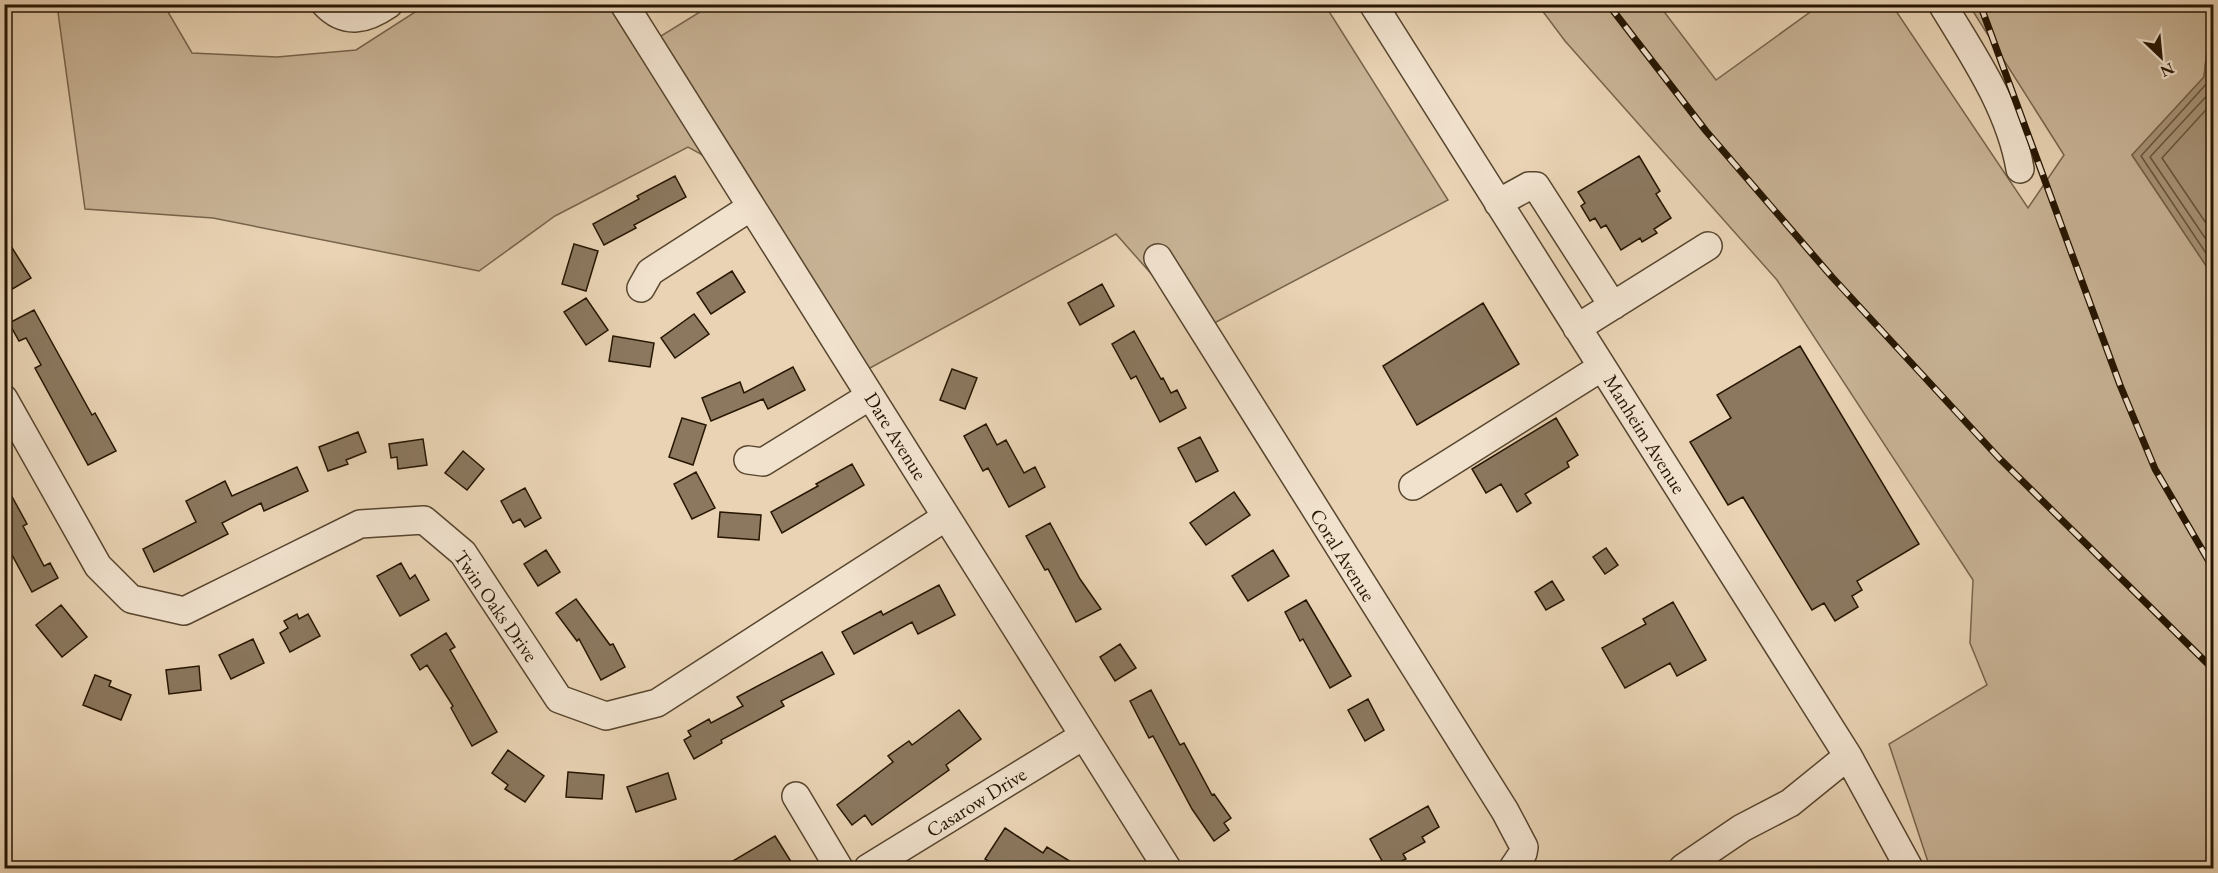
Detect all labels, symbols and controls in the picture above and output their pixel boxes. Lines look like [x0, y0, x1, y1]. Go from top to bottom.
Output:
north arrow [2131, 27, 2191, 87]
text: N [2157, 58, 2178, 82]
street label: Manheim Avenue [1598, 369, 1692, 499]
street label: Dare Avenue [859, 387, 933, 485]
street label: Coral Avenue [1304, 504, 1382, 607]
street label: Twin Oaks Drive [448, 545, 544, 667]
street label: Casarow Drive [921, 761, 1031, 843]

